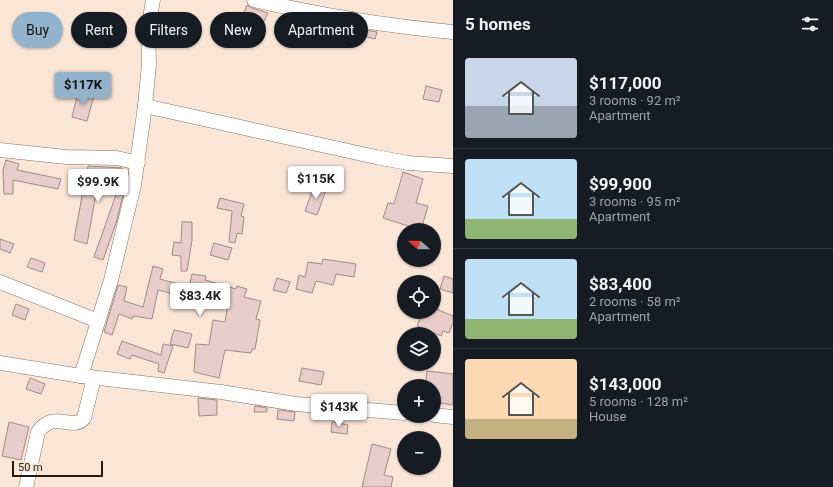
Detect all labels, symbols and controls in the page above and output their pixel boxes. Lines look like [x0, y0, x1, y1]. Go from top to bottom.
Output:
chip: Buy [12, 12, 63, 48]
chip: Rent [71, 12, 127, 48]
chip: Filters [135, 12, 202, 48]
chip: New [210, 12, 266, 48]
chip: Apartment [274, 12, 368, 48]
icon: filters [799, 13, 821, 35]
text: 5 homes [465, 14, 531, 34]
pin: $117K [55, 72, 111, 106]
text: $117,000 [589, 73, 661, 93]
icon: home [497, 74, 545, 122]
text: $117K [64, 77, 102, 92]
text: 3 rooms · 92 m² [589, 93, 681, 108]
text: Apartment [589, 108, 651, 123]
pin: $115K [288, 166, 344, 200]
pin: $99.9K [65, 169, 131, 203]
text: $115K [297, 171, 335, 186]
text: $99.9K [77, 174, 119, 189]
text: $99,900 [589, 174, 652, 194]
icon: home [497, 175, 545, 223]
text: 3 rooms · 95 m² [589, 194, 681, 209]
text: Apartment [589, 209, 651, 224]
north arrow [397, 223, 441, 267]
map controls [397, 223, 441, 475]
text: $83,400 [589, 274, 652, 294]
button: locate [397, 275, 441, 319]
icon: home [497, 275, 545, 323]
pin: $83.4K [167, 283, 233, 317]
text: $83.4K [179, 288, 221, 303]
text: 2 rooms · 58 m² [589, 294, 681, 309]
text: Apartment [589, 309, 651, 324]
button: layers [397, 327, 441, 371]
text: $143,000 [589, 374, 661, 394]
icon: home [497, 375, 545, 423]
button: + [397, 379, 441, 423]
pin: $143K [311, 394, 367, 428]
text: 5 rooms · 128 m² [589, 394, 688, 409]
text: $143K [320, 399, 358, 414]
text: House [589, 409, 626, 424]
button: − [397, 431, 441, 475]
scale bar [12, 459, 103, 478]
text: 50 m [18, 461, 43, 474]

